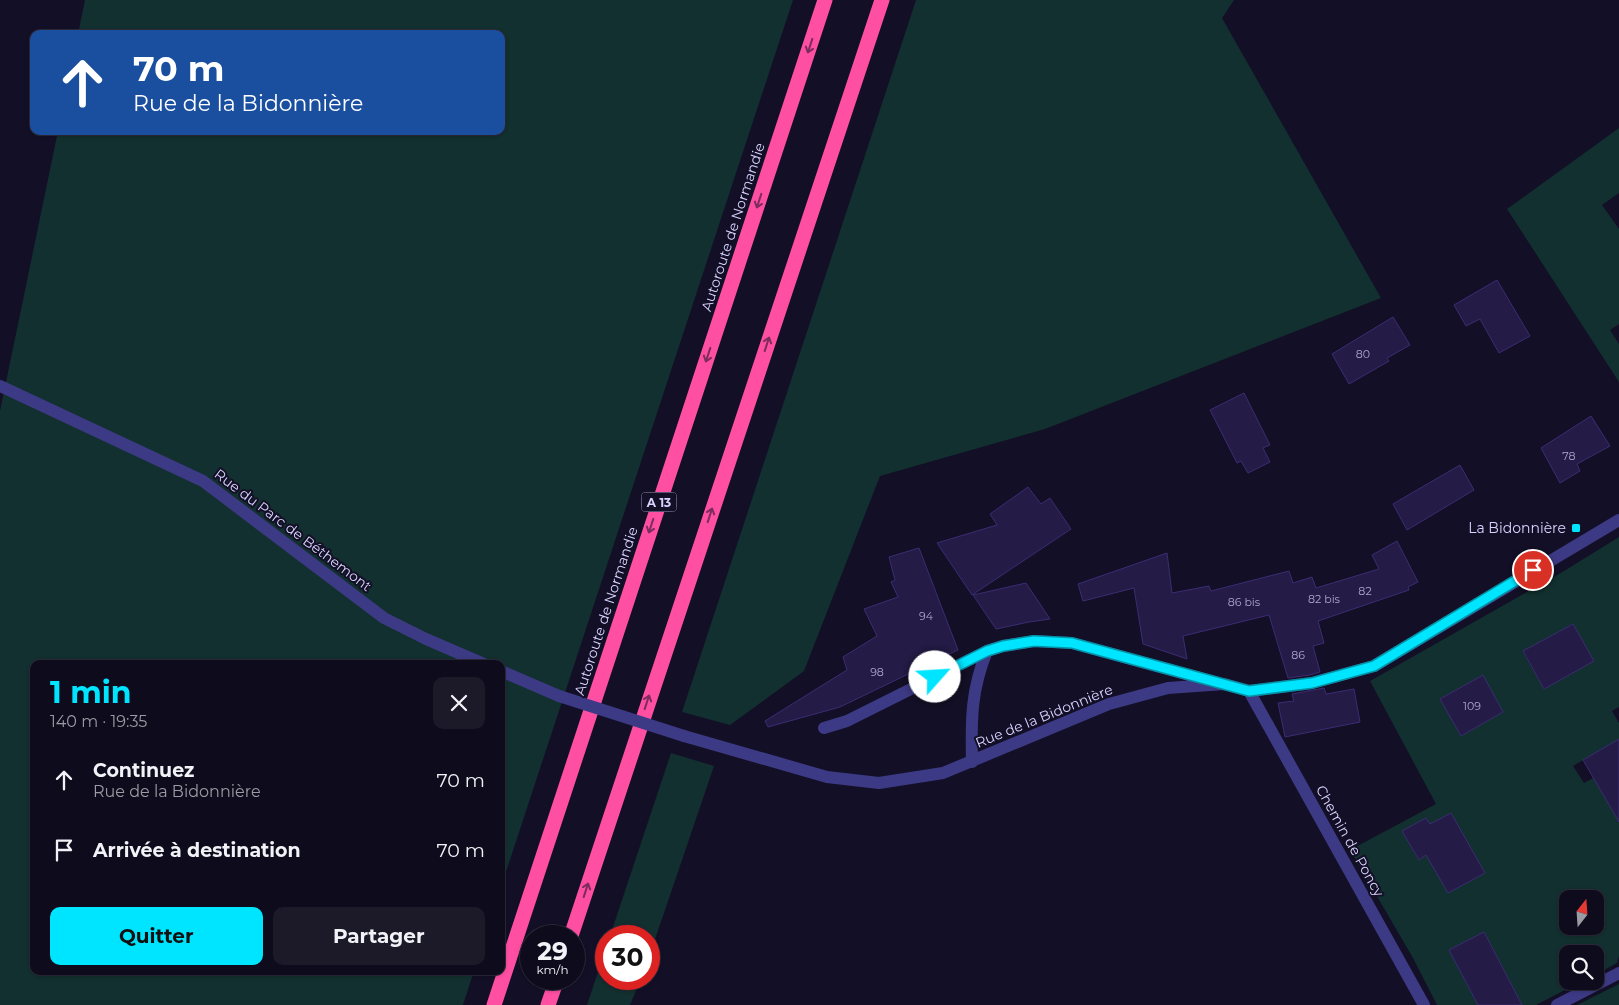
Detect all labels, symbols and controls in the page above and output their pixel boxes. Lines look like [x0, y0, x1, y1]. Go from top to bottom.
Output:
one-way arrow [804, 38, 814, 54]
text: 70 m [133, 47, 224, 90]
icon: ahead [50, 50, 115, 115]
text: Rue de la Bidonnière [133, 90, 363, 117]
street label: Autoroute de Normandie [697, 140, 769, 314]
one-way arrow [753, 192, 763, 208]
one-way arrow [763, 337, 772, 352]
one-way arrow [702, 347, 712, 363]
house number: 80 [1356, 347, 1370, 361]
house number: 78 [1562, 449, 1576, 463]
street label: Rue du Parc de Béthemont [211, 465, 375, 595]
road number: A 13 [642, 492, 676, 512]
one-way arrow [706, 508, 715, 523]
one-way arrow [646, 517, 655, 533]
place label: La Bidonnière [1468, 519, 1566, 537]
marker: La Bidonnière [1570, 522, 1582, 534]
street label: Autoroute de Normandie [570, 524, 642, 698]
pin [1512, 549, 1554, 591]
icon: arrive [1519, 556, 1547, 584]
house number: 82 [1358, 584, 1372, 598]
house number: 82 bis [1308, 592, 1341, 606]
house number: 86 bis [1228, 595, 1261, 609]
house number: 94 [919, 609, 934, 623]
house number: 86 [1291, 648, 1305, 662]
position arrow [908, 650, 960, 702]
house number: 98 [870, 665, 884, 679]
text: 1 min [50, 674, 131, 711]
button: close [433, 677, 485, 729]
street label: Rue de la Bidonnière [973, 680, 1115, 752]
one-way arrow [643, 695, 653, 711]
house number: 109 [1463, 699, 1481, 713]
text: 140 m · 19:35 [50, 712, 147, 731]
text: Continuez [93, 759, 194, 782]
icon: ahead [50, 766, 78, 794]
text: 70 m [436, 769, 485, 792]
text: Rue de la Bidonnière [93, 782, 261, 801]
street label: Chemin de Poncy [1312, 782, 1388, 900]
icon: arrive [50, 836, 78, 864]
text: Arrivée à destination [93, 839, 301, 862]
text: 70 m [436, 839, 485, 862]
one-way arrow [582, 883, 591, 898]
north arrow [1559, 890, 1604, 935]
map controls [1559, 890, 1604, 990]
button: Quitter [50, 907, 263, 965]
button: Partager [273, 907, 485, 965]
speed limit sign: 30 [595, 925, 660, 990]
text: 29 [537, 936, 568, 966]
button: search [1559, 945, 1604, 990]
text: km/h [536, 962, 569, 977]

